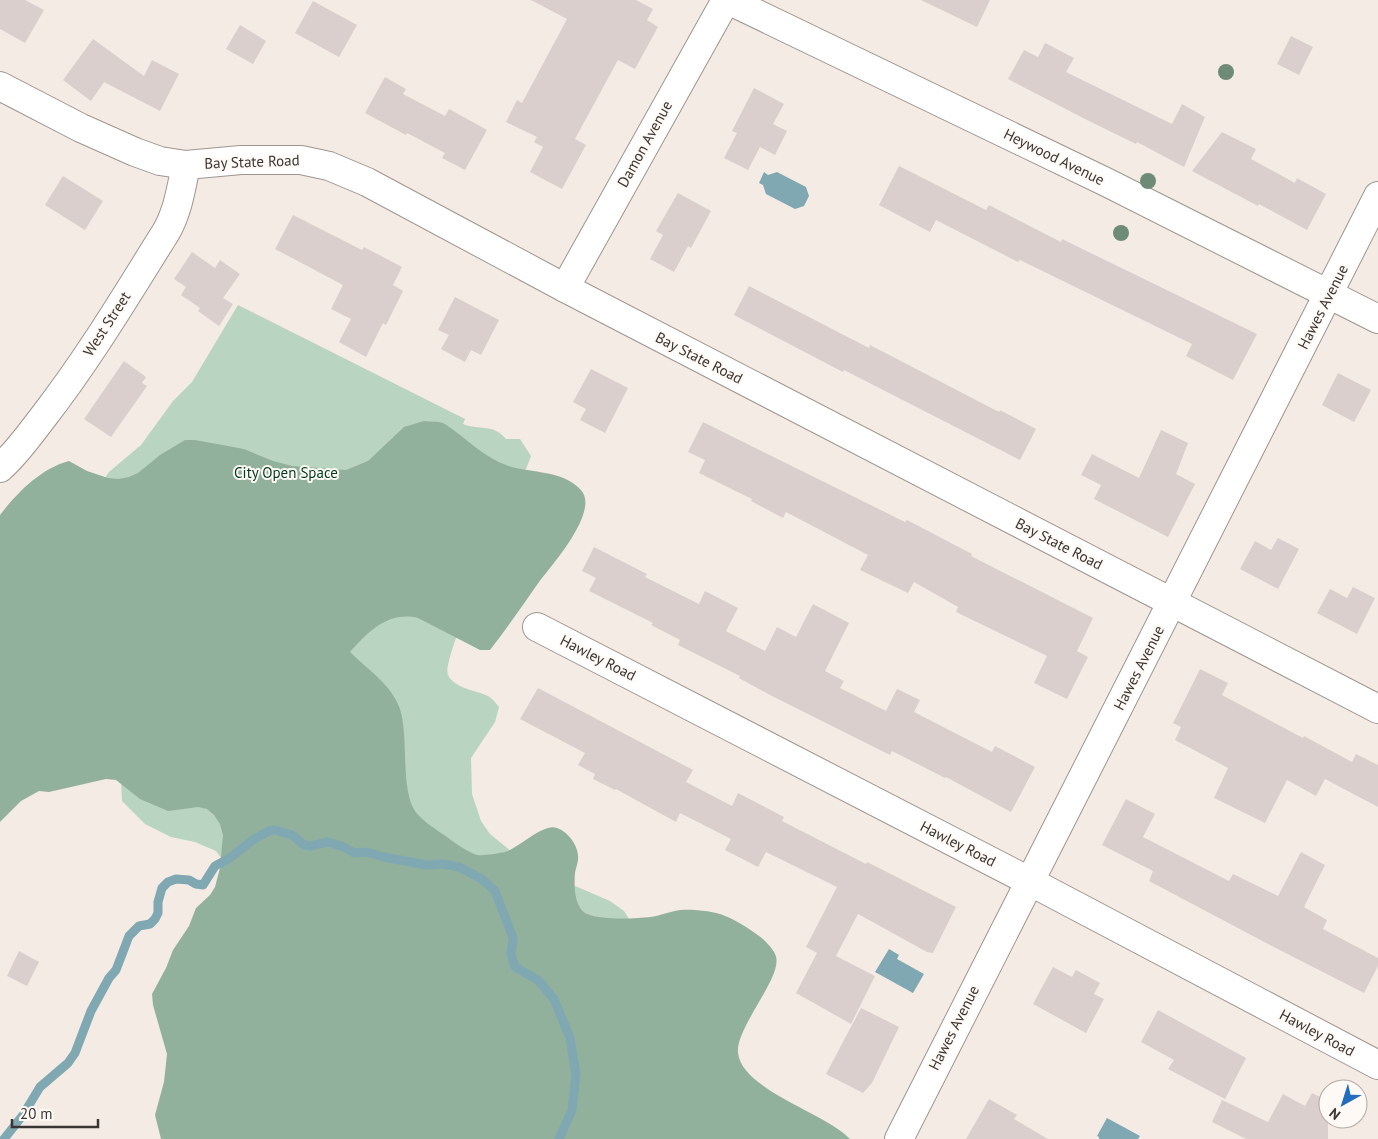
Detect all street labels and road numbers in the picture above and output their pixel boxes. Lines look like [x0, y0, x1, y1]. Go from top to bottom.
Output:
street label: Damon Avenue [613, 97, 676, 190]
street label: Heywood Avenue [1001, 124, 1108, 189]
street label: Bay State Road [204, 150, 300, 173]
street label: Hawes Avenue [1293, 261, 1352, 352]
street label: West Street [79, 288, 134, 360]
street label: Bay State Road [652, 327, 746, 388]
street label: Bay State Road [1012, 513, 1106, 574]
street label: Hawes Avenue [1109, 622, 1168, 713]
street label: Hawley Road [557, 630, 639, 685]
street label: Hawley Road [917, 816, 999, 871]
street label: Hawes Avenue [924, 982, 983, 1073]
street label: Hawley Road [1276, 1005, 1358, 1060]

